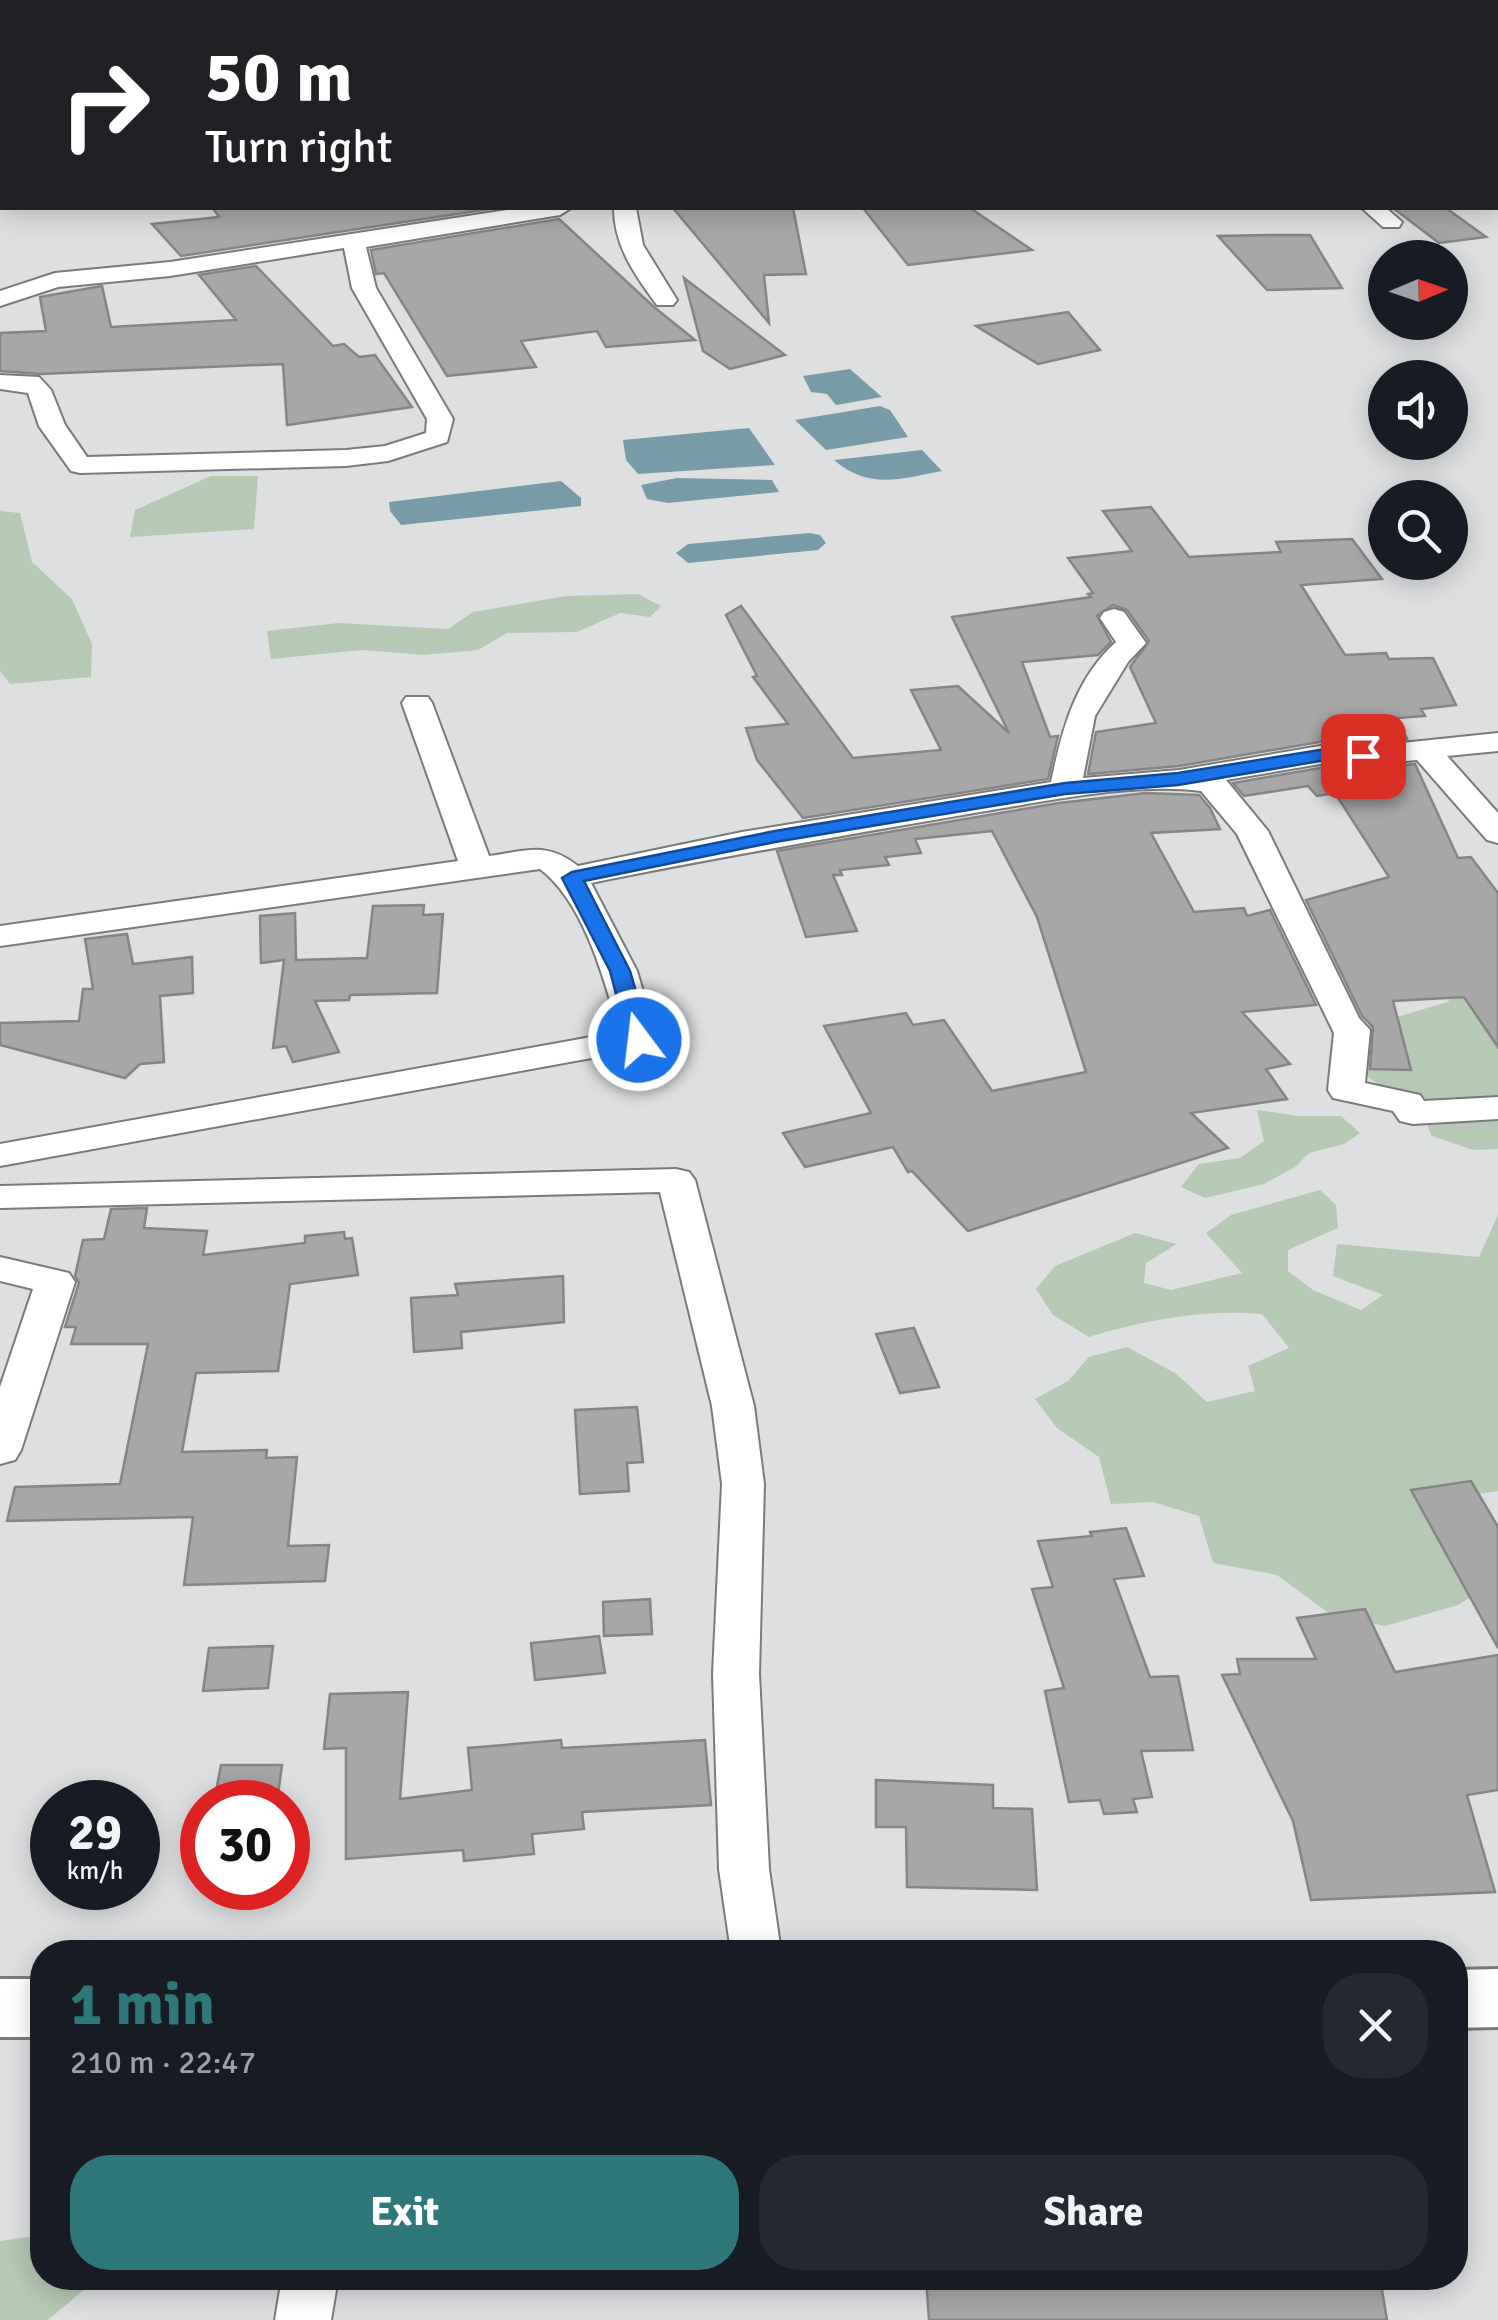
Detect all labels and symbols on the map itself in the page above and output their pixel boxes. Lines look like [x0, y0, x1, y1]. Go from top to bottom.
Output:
north arrow [1368, 240, 1468, 340]
pin [1321, 714, 1406, 799]
position arrow [587, 988, 691, 1092]
speed limit sign: 30 [180, 1780, 310, 1910]

